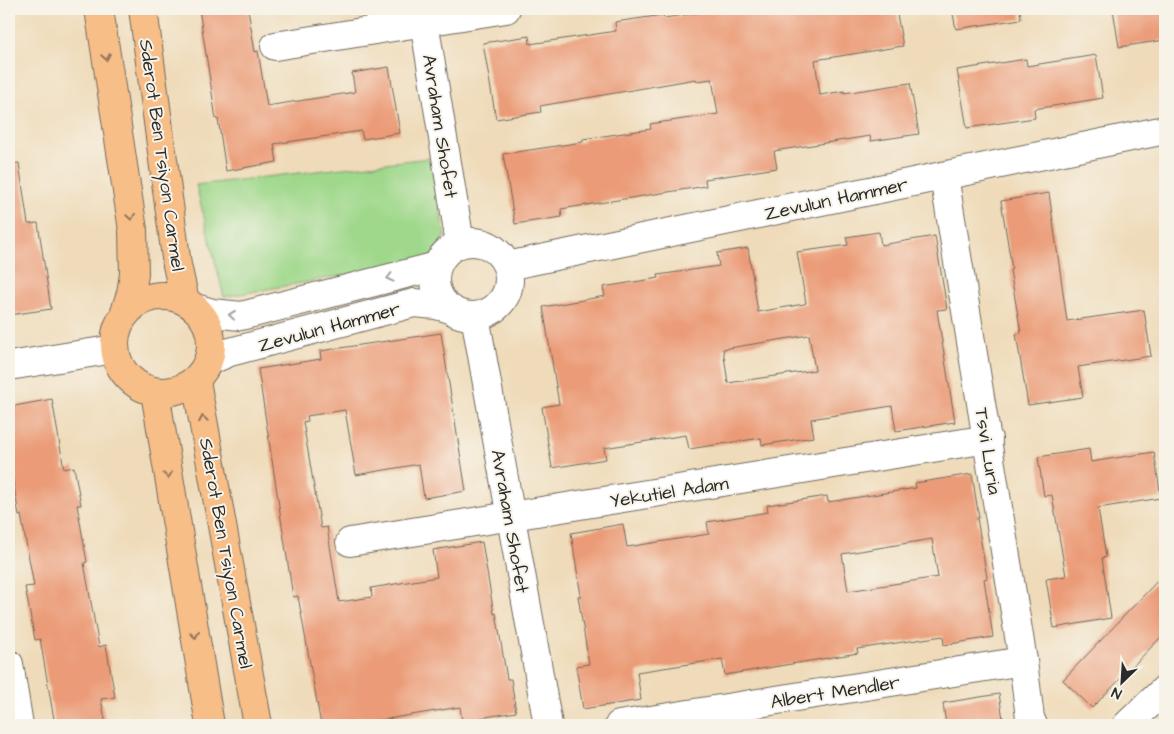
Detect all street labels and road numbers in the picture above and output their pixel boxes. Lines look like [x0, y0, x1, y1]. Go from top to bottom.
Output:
street label: Sderot Ben Tsiyon Carmel [131, 38, 191, 273]
street label: Avraham Shofet [415, 52, 464, 200]
street label: Zevulun Hammer [762, 171, 911, 228]
street label: Zevulun Hammer [255, 295, 404, 359]
street label: Tsvi Luria [967, 406, 1008, 497]
street label: Sderot Ben Tsiyon Carmel [191, 436, 259, 671]
street label: Avraham Shofet [484, 447, 535, 595]
street label: Yekutiel Adam [608, 470, 731, 515]
street label: Albert Mendler [768, 669, 902, 716]

